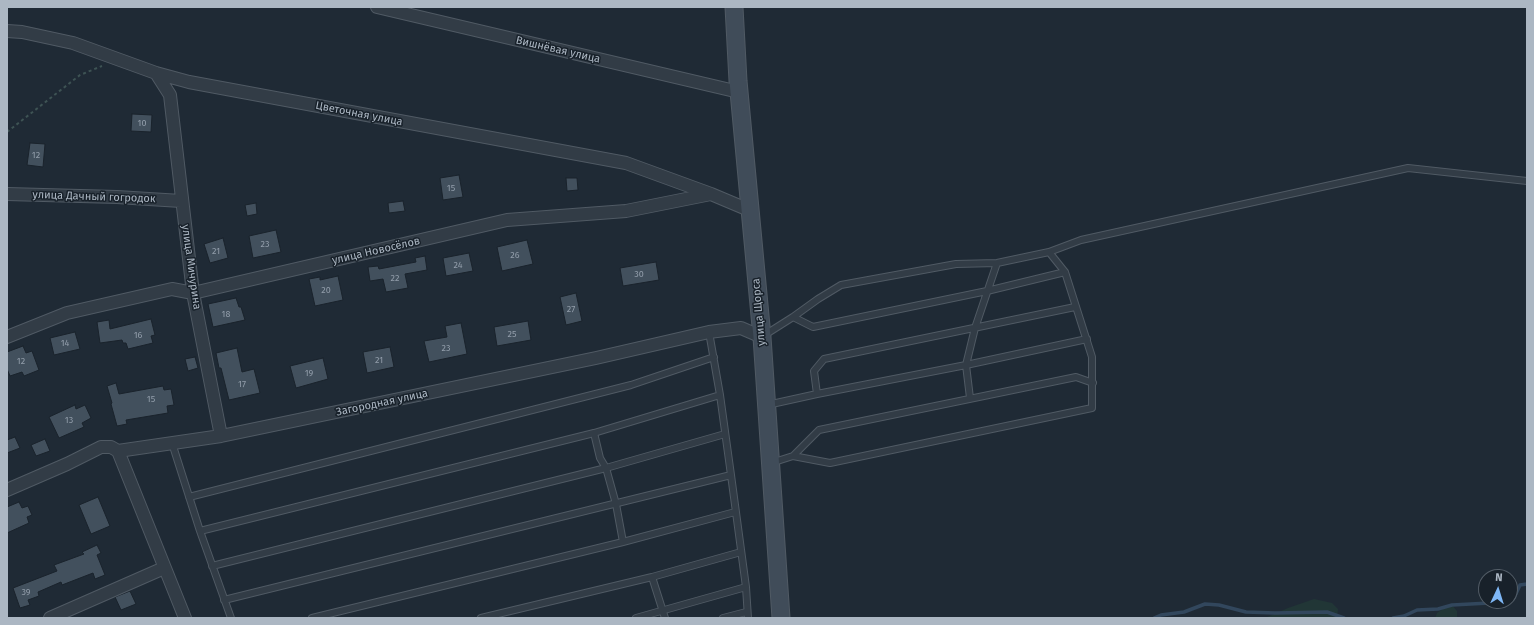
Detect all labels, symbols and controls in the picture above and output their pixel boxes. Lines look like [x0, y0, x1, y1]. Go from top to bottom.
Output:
street label: Вишнёвая улица [514, 34, 602, 66]
street label: Цветочная улица [314, 99, 404, 129]
house number: 10 [138, 118, 146, 128]
house number: 12 [32, 150, 40, 160]
house number: 15 [447, 183, 455, 193]
street label: улица Дачный гогродок [32, 188, 156, 206]
street label: улица Мичурина [178, 224, 204, 310]
street label: улица Новосёлов [331, 234, 421, 268]
house number: 23 [261, 239, 269, 249]
house number: 21 [212, 246, 220, 256]
house number: 26 [510, 250, 520, 260]
house number: 24 [454, 260, 462, 270]
house number: 30 [634, 269, 644, 279]
house number: 22 [391, 273, 399, 283]
street label: улица Щорса [749, 278, 769, 346]
house number: 20 [321, 285, 331, 295]
house number: 27 [567, 304, 575, 314]
house number: 18 [222, 309, 230, 319]
house number: 25 [508, 329, 516, 339]
house number: 16 [134, 330, 142, 340]
house number: 14 [61, 338, 69, 348]
house number: 23 [442, 343, 450, 353]
house number: 21 [375, 355, 383, 365]
house number: 12 [17, 356, 25, 366]
house number: 19 [305, 368, 313, 378]
house number: 17 [238, 379, 246, 389]
street label: Загородная улица [335, 387, 429, 419]
house number: 15 [147, 394, 155, 404]
house number: 13 [65, 415, 73, 425]
north arrow [1478, 569, 1518, 609]
text: N [1495, 571, 1503, 584]
house number: 39 [21, 587, 31, 597]

